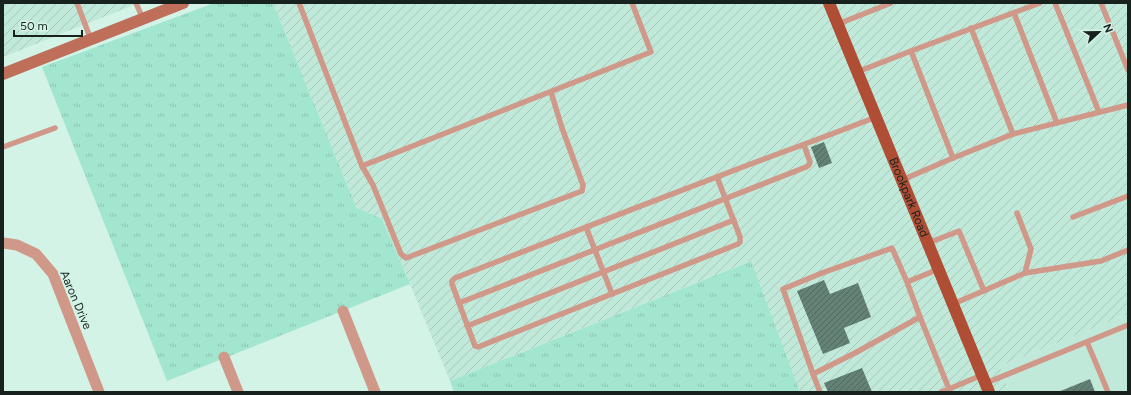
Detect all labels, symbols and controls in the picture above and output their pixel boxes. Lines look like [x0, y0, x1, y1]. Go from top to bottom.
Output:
scale bar [14, 12, 82, 38]
north arrow [1079, 12, 1119, 52]
text: 50 m [20, 19, 48, 33]
text: N [1100, 22, 1115, 35]
street label: Brookpark Road [886, 155, 932, 239]
street label: Aaron Drive [57, 268, 95, 332]

